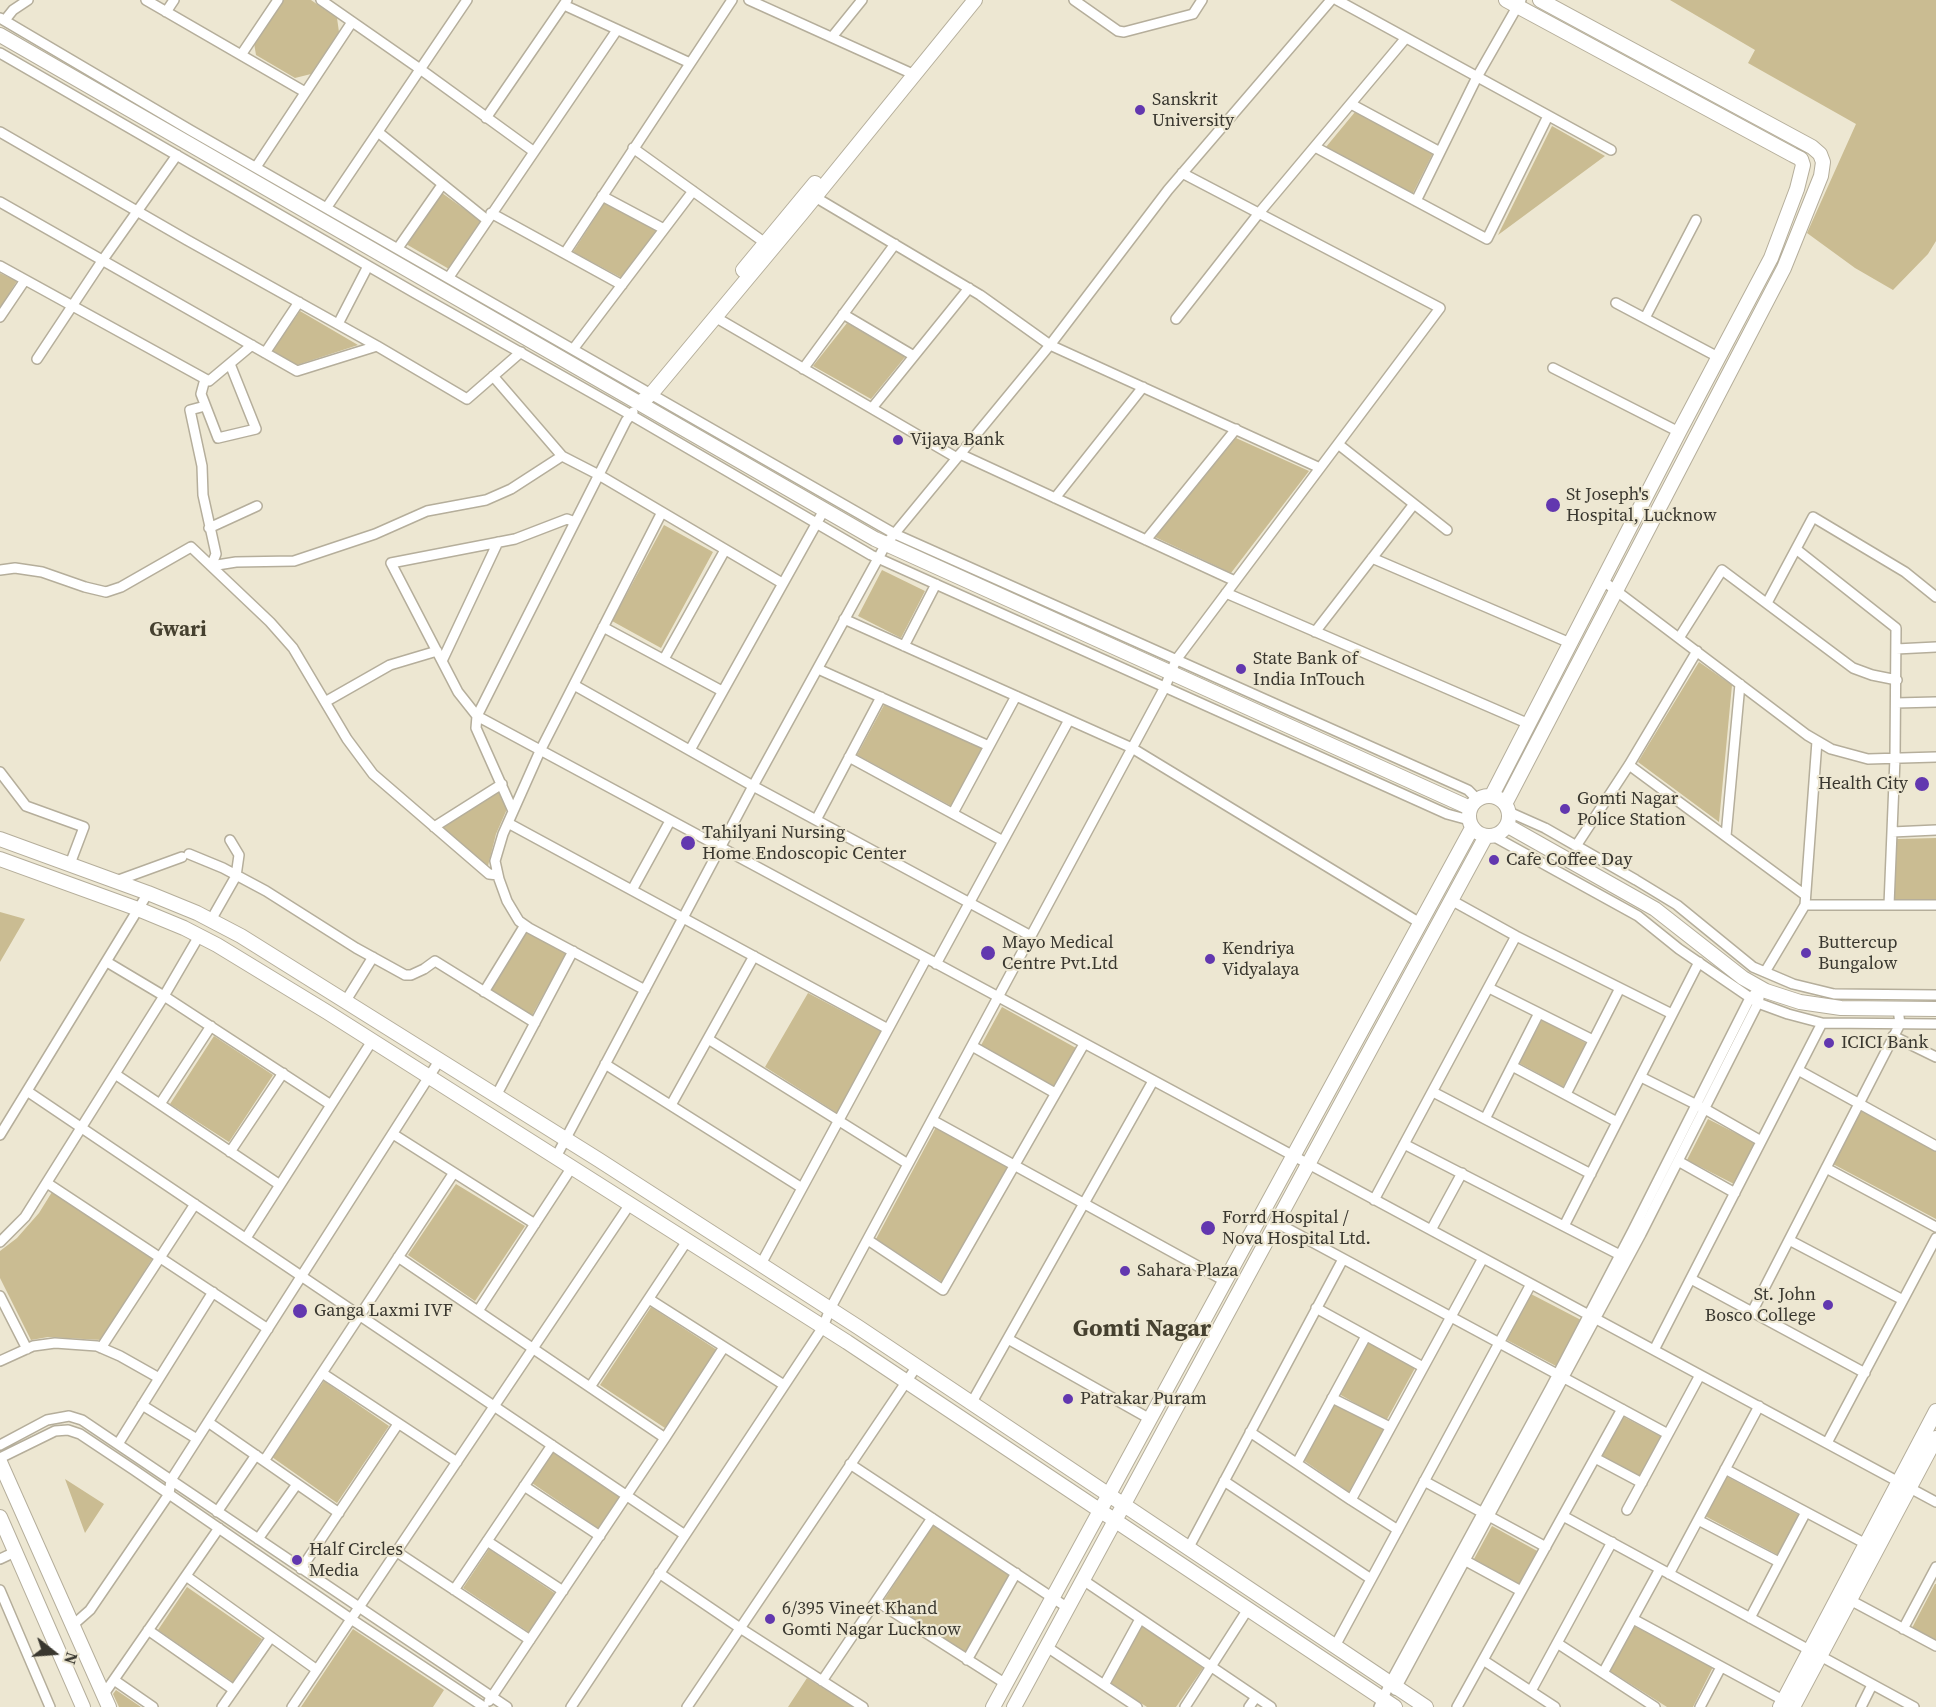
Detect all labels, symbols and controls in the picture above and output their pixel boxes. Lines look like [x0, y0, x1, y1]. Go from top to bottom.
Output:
place label: Sanskrit University [1152, 89, 1234, 132]
marker: Sanskrit University [1133, 103, 1147, 117]
place label: Vijaya Bank [910, 429, 1004, 451]
marker: Vijaya Bank [891, 433, 905, 447]
place label: St Joseph's Hospital, Lucknow [1566, 484, 1717, 526]
marker: St Joseph's Hospital, Lucknow [1544, 496, 1562, 514]
district label: Gwari [149, 618, 207, 644]
place label: State Bank of India InTouch [1253, 648, 1365, 690]
marker: State Bank of India InTouch [1234, 662, 1248, 676]
place label: Health City [1818, 773, 1908, 795]
marker: Health City [1913, 775, 1931, 793]
place label: Gomti Nagar Police Station [1577, 788, 1686, 830]
marker: Gomti Nagar Police Station [1558, 802, 1572, 816]
place label: Tahilyani Nursing Home Endoscopic Center [702, 822, 906, 864]
marker: Tahilyani Nursing Home Endoscopic Center [679, 834, 697, 852]
place label: Cafe Coffee Day [1506, 849, 1632, 871]
marker: Cafe Coffee Day [1487, 853, 1501, 867]
place label: Mayo Medical Centre Pvt.Ltd [1002, 932, 1118, 974]
place label: Buttercup Bungalow [1818, 932, 1898, 974]
place label: Kendriya Vidyalaya [1222, 938, 1299, 980]
marker: Mayo Medical Centre Pvt.Ltd [979, 944, 997, 962]
marker: Buttercup Bungalow [1799, 946, 1813, 960]
marker: Kendriya Vidyalaya [1203, 952, 1217, 966]
place label: ICICI Bank [1841, 1032, 1928, 1054]
marker: ICICI Bank [1822, 1036, 1836, 1050]
place label: Forrd Hospital / Nova Hospital Ltd. [1222, 1207, 1371, 1250]
marker: Forrd Hospital / Nova Hospital Ltd. [1199, 1219, 1217, 1237]
place label: Sahara Plaza [1137, 1260, 1238, 1282]
marker: Sahara Plaza [1118, 1264, 1132, 1278]
place label: St. John Bosco College [1705, 1284, 1816, 1326]
marker: St. John Bosco College [1821, 1298, 1835, 1312]
place label: Ganga Laxmi IVF [314, 1300, 453, 1322]
marker: Ganga Laxmi IVF [291, 1302, 309, 1320]
district label: Gomti Nagar [1073, 1316, 1211, 1344]
place label: Patrakar Puram [1080, 1388, 1207, 1410]
marker: Patrakar Puram [1061, 1392, 1075, 1406]
place label: Half Circles Media [309, 1539, 403, 1582]
marker: Half Circles Media [290, 1553, 304, 1567]
place label: 6/395 Vineet Khand Gomti Nagar Lucknow [782, 1598, 961, 1640]
marker: 6/395 Vineet Khand Gomti Nagar Lucknow [763, 1612, 777, 1626]
north arrow [24, 1623, 84, 1683]
text: N [59, 1649, 83, 1667]

